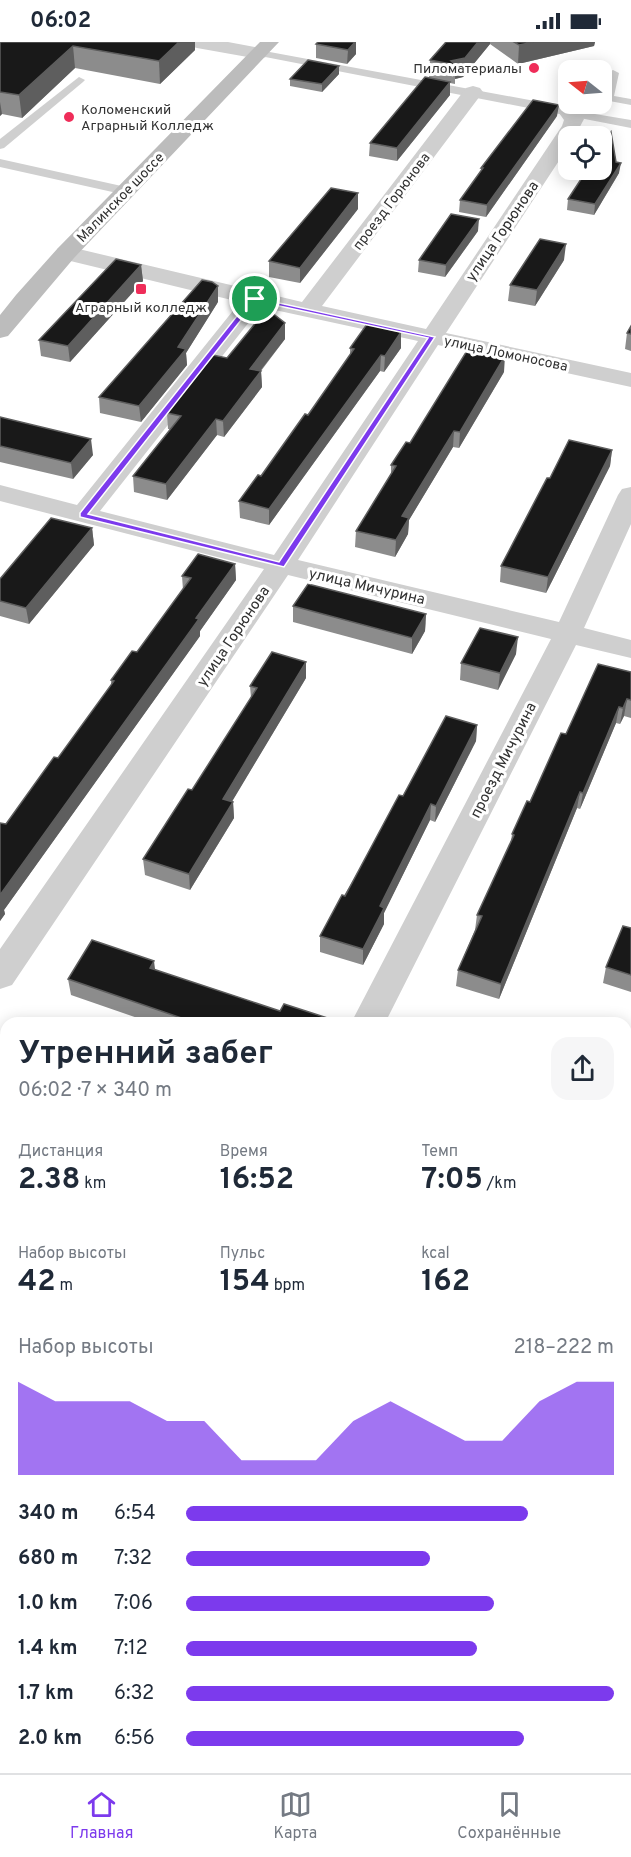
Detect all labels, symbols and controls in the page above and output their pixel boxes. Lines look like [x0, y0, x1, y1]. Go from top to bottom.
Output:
text: 06:02 [30, 8, 91, 35]
north arrow [558, 60, 612, 114]
map controls [558, 60, 612, 180]
place label: Пиломатериалы [413, 61, 522, 78]
marker: Пиломатериалы [527, 61, 541, 75]
place label: Коломенский Аграрный Колледж [81, 102, 214, 135]
marker: Коломенский Аграрный Колледж [62, 110, 76, 124]
button: locate [558, 126, 612, 180]
street label: Малинское шоссе [74, 150, 168, 247]
street label: проезд Горюнова [350, 150, 434, 254]
street label: улица Горюнова [463, 178, 544, 286]
pin [229, 273, 280, 324]
marker: Аграрный колледж [134, 282, 148, 296]
icon: arrive [238, 282, 271, 315]
place label: Аграрный колледж [75, 300, 207, 317]
street label: улица Ломоносова [442, 333, 569, 376]
street label: улица Мичурина [307, 565, 427, 610]
street label: улица Горюнова [194, 583, 275, 691]
street label: проезд Мичурина [467, 700, 542, 822]
text: Утренний забег [18, 1034, 273, 1076]
button: share [551, 1037, 614, 1100]
text: 06:02 · 7 × 340 m [18, 1078, 172, 1104]
text: Дистанция [18, 1142, 103, 1162]
text: Время [220, 1142, 268, 1162]
text: Темп [421, 1142, 458, 1162]
text: 2.38 [18, 1162, 81, 1199]
text: 16:52 [220, 1162, 294, 1199]
text: 7:05 [421, 1162, 483, 1199]
text: km [81, 1174, 106, 1194]
text: /km [483, 1174, 516, 1194]
text: Набор высоты [18, 1244, 126, 1264]
text: Пульс [220, 1244, 265, 1264]
text: kcal [421, 1244, 450, 1264]
text: 42 [18, 1264, 56, 1301]
text: 154 [220, 1264, 270, 1301]
text: 162 [421, 1264, 470, 1301]
text: m [56, 1276, 73, 1296]
text: bpm [270, 1276, 305, 1296]
text: Набор высоты [18, 1335, 154, 1361]
text: 218–222 m [514, 1335, 614, 1361]
text: 340 m [18, 1501, 79, 1527]
text: 6:54 [114, 1501, 156, 1527]
text: 680 m [18, 1546, 78, 1572]
text: 7:32 [114, 1546, 152, 1572]
text: 1.0 km [18, 1591, 78, 1617]
text: 7:06 [114, 1591, 153, 1617]
text: 1.4 km [18, 1636, 78, 1662]
text: 7:12 [114, 1636, 148, 1662]
text: 1.7 km [18, 1681, 74, 1707]
text: 6:32 [114, 1681, 154, 1707]
text: 2.0 km [18, 1726, 82, 1752]
text: 6:56 [114, 1726, 155, 1752]
tab: Главная [70, 1788, 133, 1844]
tab: Карта [273, 1788, 317, 1844]
tab: Сохранённые [457, 1788, 561, 1844]

